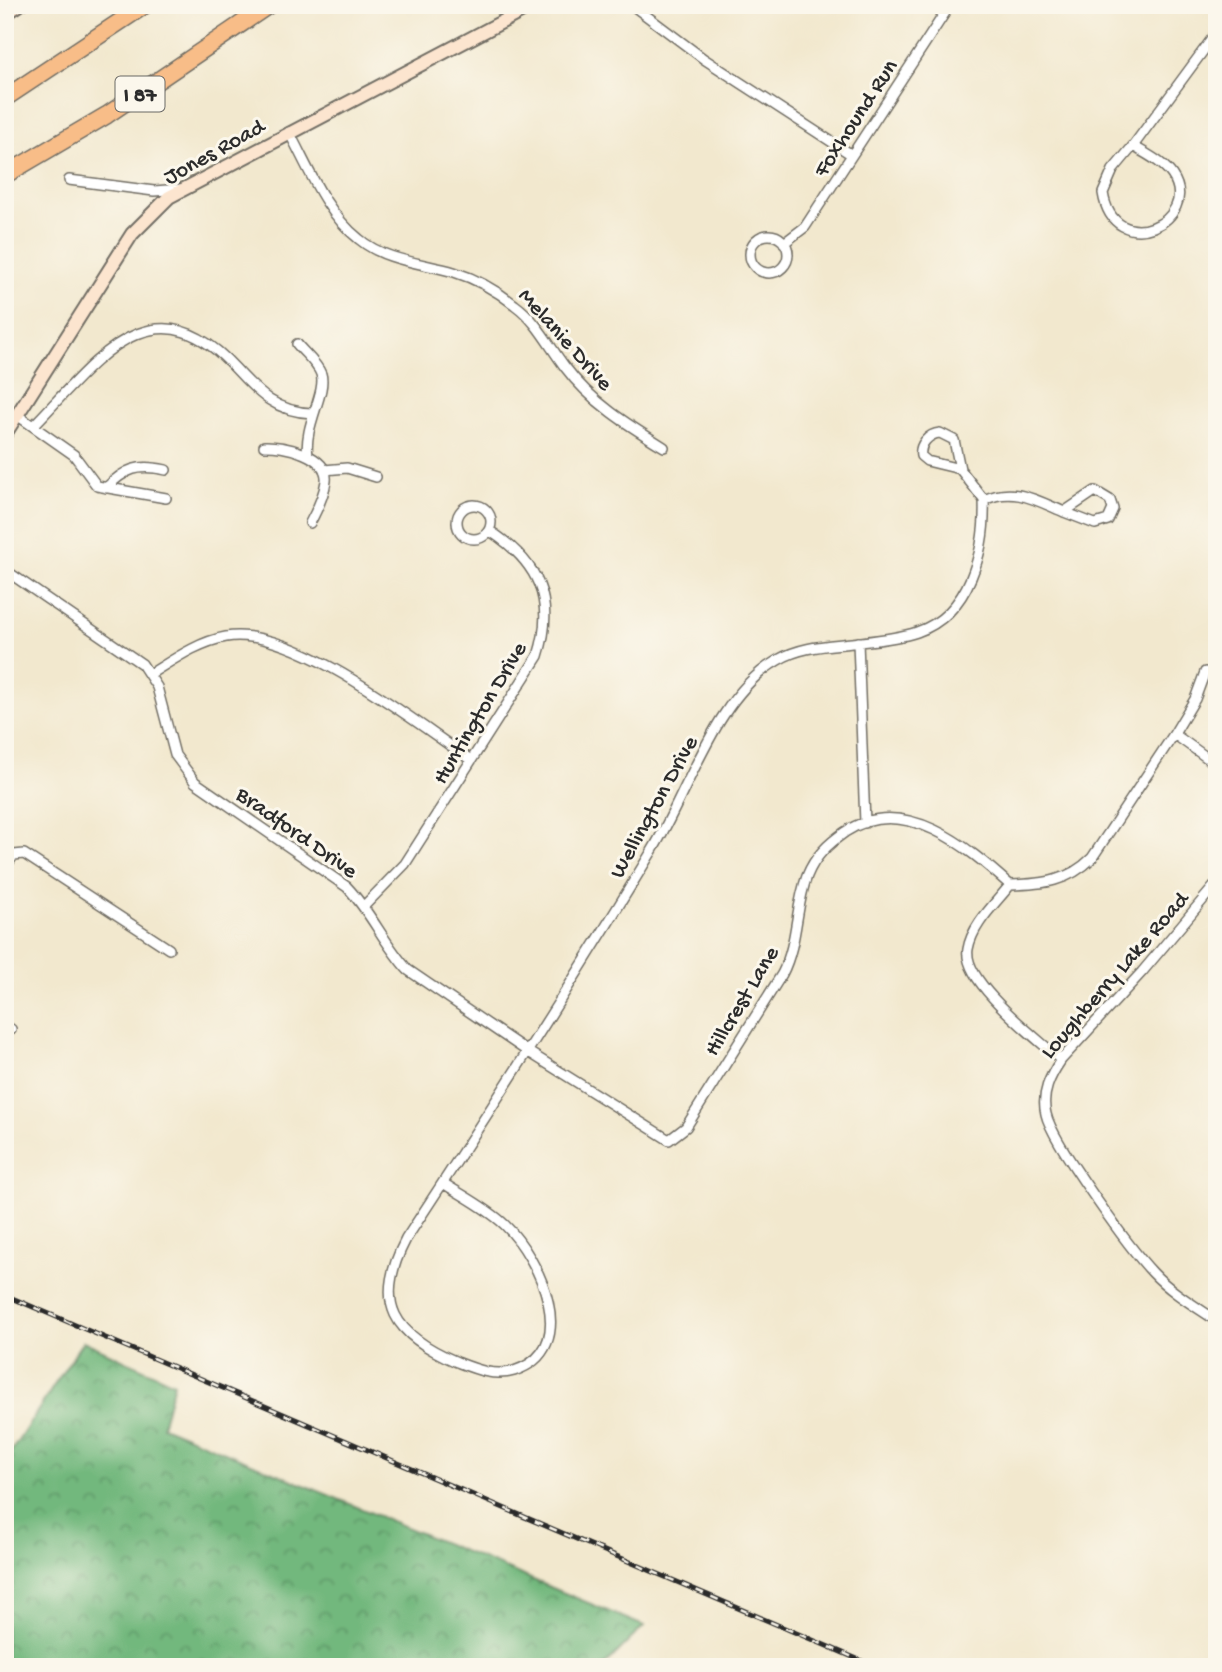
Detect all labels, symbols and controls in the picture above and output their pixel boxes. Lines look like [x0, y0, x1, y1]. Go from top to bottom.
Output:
street label: Foxhound Run [808, 55, 905, 184]
road number: I 87 [116, 76, 164, 112]
street label: Jones Road [160, 114, 271, 192]
street label: Melanie Drive [511, 283, 618, 398]
street label: Huntington Drive [428, 637, 535, 790]
street label: Wellington Drive [605, 731, 706, 884]
street label: Bradford Drive [229, 781, 363, 886]
street label: Loughberry Lake Road [1036, 886, 1197, 1065]
street label: Hillcrest Lane [700, 941, 787, 1062]

